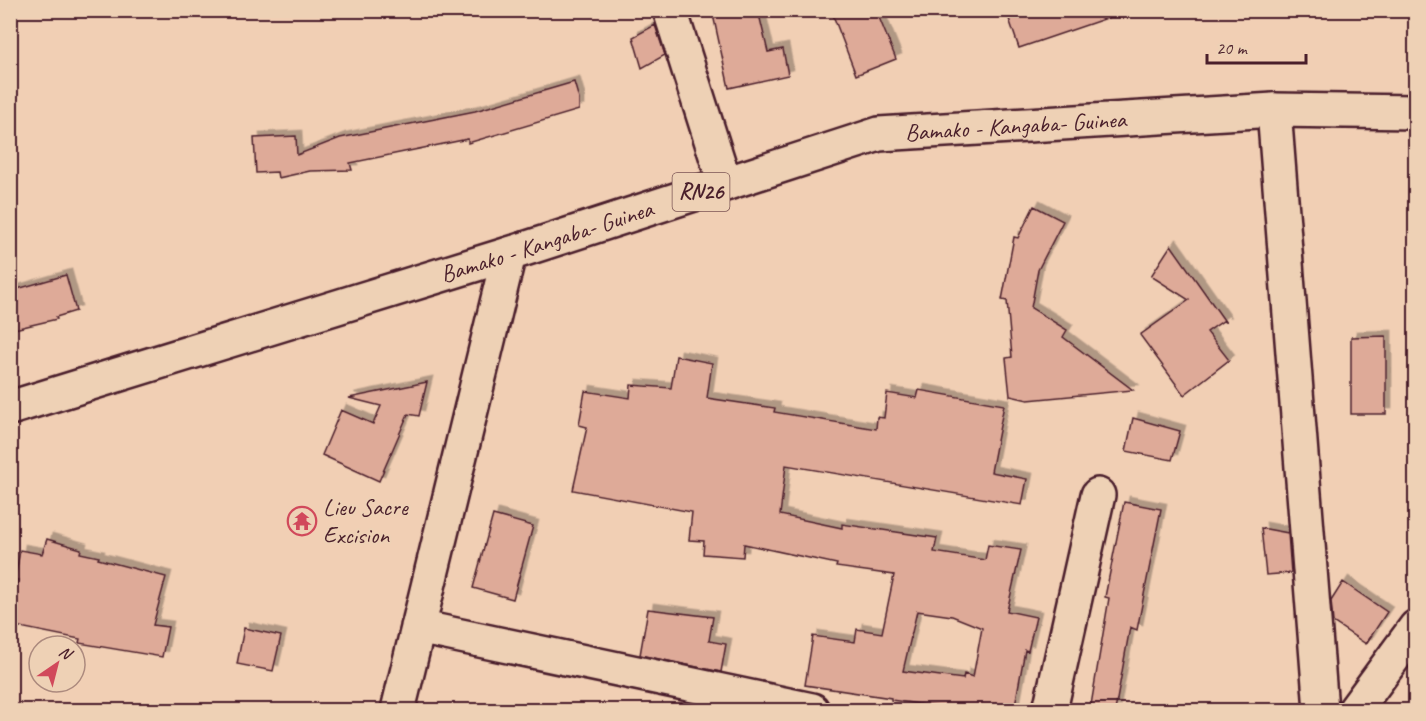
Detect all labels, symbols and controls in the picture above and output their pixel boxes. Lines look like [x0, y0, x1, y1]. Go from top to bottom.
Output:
scale bar [1207, 27, 1306, 65]
text: 20 m [1216, 37, 1249, 59]
street label: Bamako - Kangaba- Guinea [904, 104, 1128, 147]
road number: RN26 [672, 173, 730, 211]
street label: Bamako - Kangaba- Guinea [437, 193, 658, 289]
place label: Lieu Sacre Excision [323, 492, 410, 550]
temple icon: Lieu Sacre Excision [286, 505, 318, 537]
north arrow [27, 634, 87, 694]
text: N [55, 641, 77, 665]

